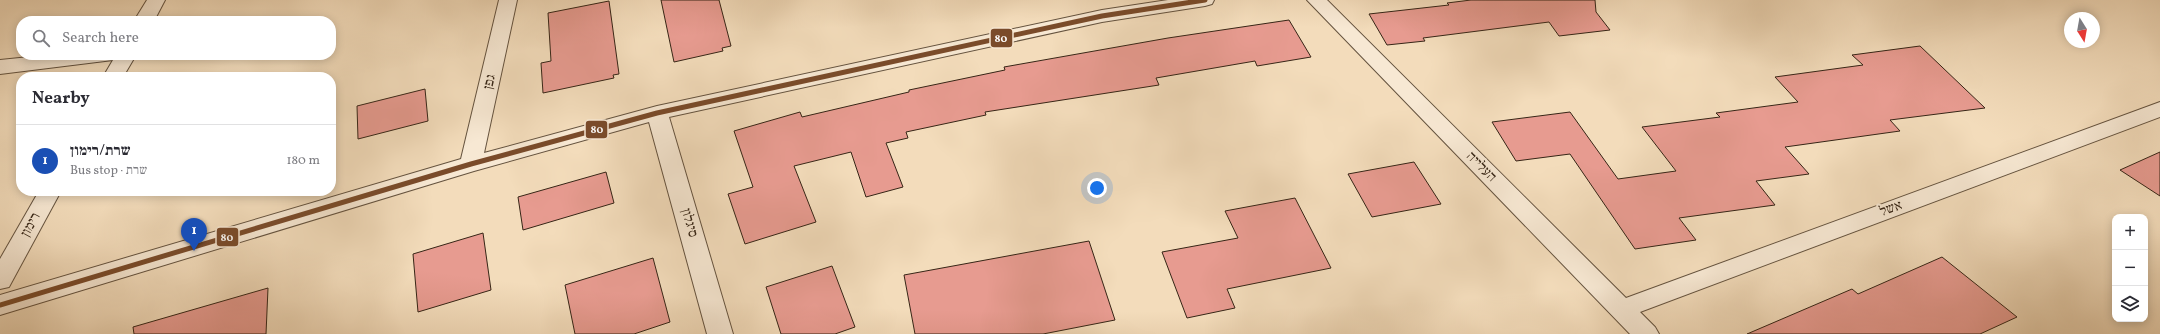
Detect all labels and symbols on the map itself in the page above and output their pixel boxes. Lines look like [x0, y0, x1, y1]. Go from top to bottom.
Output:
north arrow [2064, 12, 2100, 48]
line badge: 80 [990, 28, 1013, 48]
text: 80 [995, 32, 1008, 47]
street label: גפן [479, 72, 501, 91]
line badge: 80 [585, 120, 608, 139]
text: 80 [591, 123, 604, 138]
street label: העלייה [1462, 148, 1500, 186]
your location [1087, 178, 1107, 198]
street label: אשל [1877, 196, 1905, 222]
street label: סיגלון [676, 206, 702, 240]
street label: רימון [17, 209, 45, 241]
pin: 1 [181, 218, 207, 251]
line badge: 80 [216, 227, 239, 247]
text: 80 [221, 231, 234, 246]

